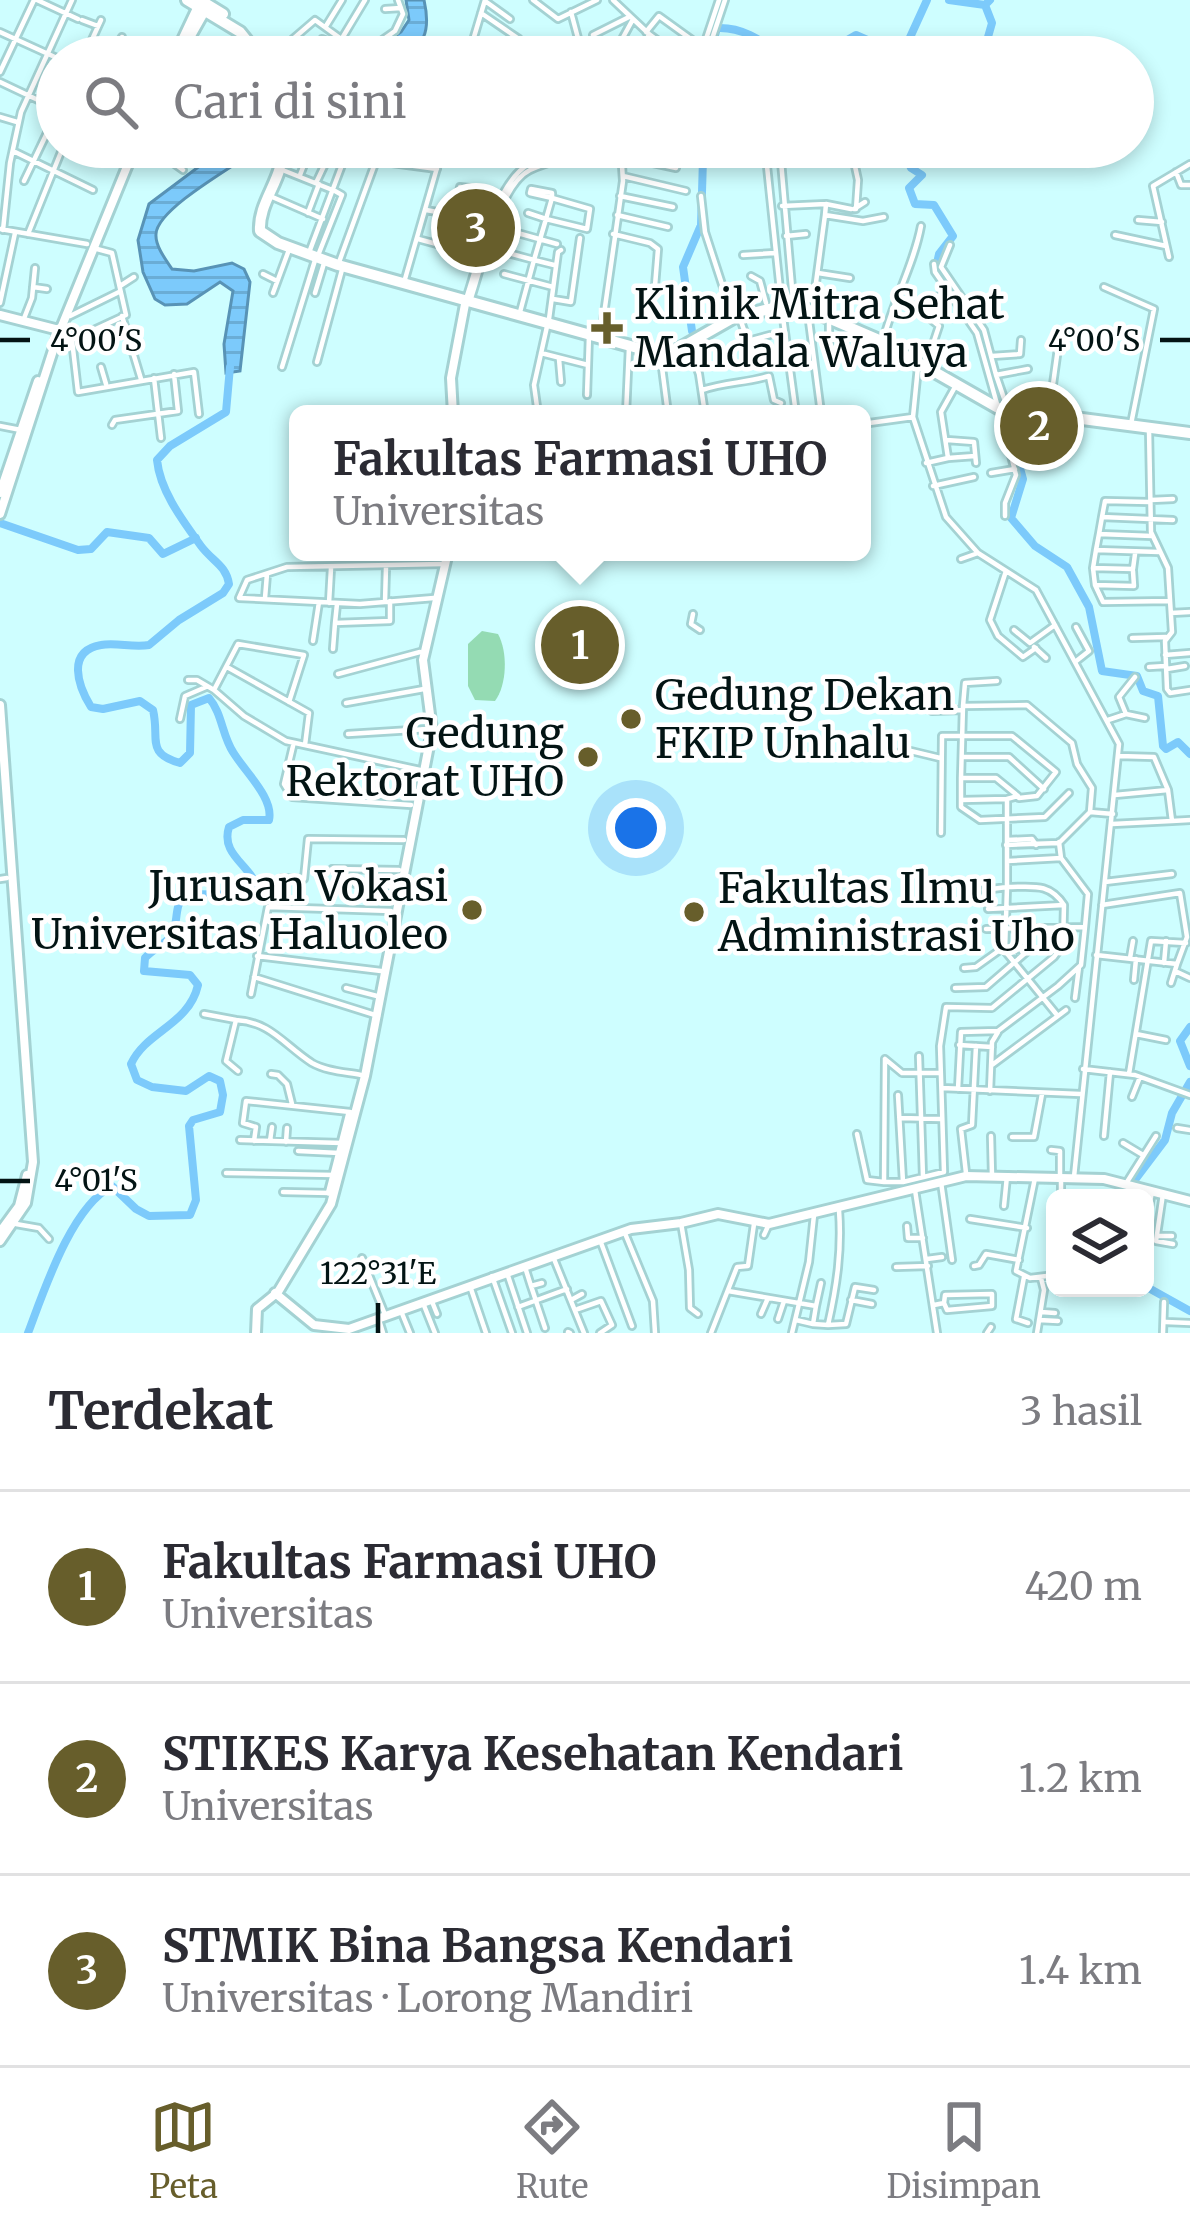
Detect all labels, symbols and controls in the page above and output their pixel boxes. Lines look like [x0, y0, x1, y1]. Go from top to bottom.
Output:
search box [36, 36, 1154, 168]
icon: search [78, 69, 144, 135]
text: Cari di sini [174, 74, 407, 130]
pin: 3 [437, 183, 515, 273]
place label: Klinik Mitra Sehat Mandala Waluya [634, 278, 1005, 378]
marker: Klinik Mitra Sehat Mandala Waluya [591, 312, 623, 344]
text: 4°00'S [50, 321, 142, 359]
text: 4°00'S [1048, 321, 1140, 359]
pin: 2 [1000, 381, 1078, 471]
popup [289, 405, 871, 561]
text: Fakultas Farmasi UHO [333, 431, 827, 487]
text: Universitas [333, 487, 544, 536]
pin: 1 [541, 600, 619, 690]
place label: Gedung Dekan FKIP Unhalu [655, 669, 954, 769]
marker: Gedung Dekan FKIP Unhalu [618, 706, 644, 732]
place label: Gedung Rektorat UHO [285, 707, 564, 807]
marker: Gedung Rektorat UHO [575, 744, 601, 770]
your location [606, 798, 666, 858]
place label: Jurusan Vokasi Universitas Haluoleo [31, 860, 448, 960]
place label: Fakultas Ilmu Administrasi Uho [717, 862, 1075, 962]
marker: Jurusan Vokasi Universitas Haluoleo [459, 897, 485, 923]
marker: Fakultas Ilmu Administrasi Uho [681, 899, 707, 925]
text: 4°01'S [54, 1161, 138, 1199]
map controls [1046, 1189, 1154, 1297]
button: layers [1046, 1189, 1154, 1297]
text: 122°31'E [320, 1254, 436, 1292]
text: Terdekat [48, 1379, 274, 1443]
text: 3 hasil [1020, 1387, 1142, 1436]
text: Fakultas Farmasi UHO [162, 1534, 657, 1590]
text: 1 [78, 1562, 96, 1611]
text: 420 m [1024, 1562, 1142, 1611]
text: Universitas [162, 1590, 374, 1639]
text: STIKES Karya Kesehatan Kendari [162, 1726, 903, 1782]
text: 2 [76, 1754, 98, 1803]
text: 1.2 km [1019, 1754, 1142, 1803]
text: Universitas [162, 1782, 374, 1831]
text: STMIK Bina Bangsa Kendari [162, 1918, 793, 1974]
text: 3 [76, 1946, 98, 1995]
text: 1.4 km [1019, 1946, 1142, 1995]
text: Universitas · Lorong Mandiri [162, 1974, 693, 2023]
tab: Peta [149, 2094, 218, 2207]
tab: Rute [516, 2094, 588, 2207]
tab: Disimpan [887, 2094, 1041, 2207]

